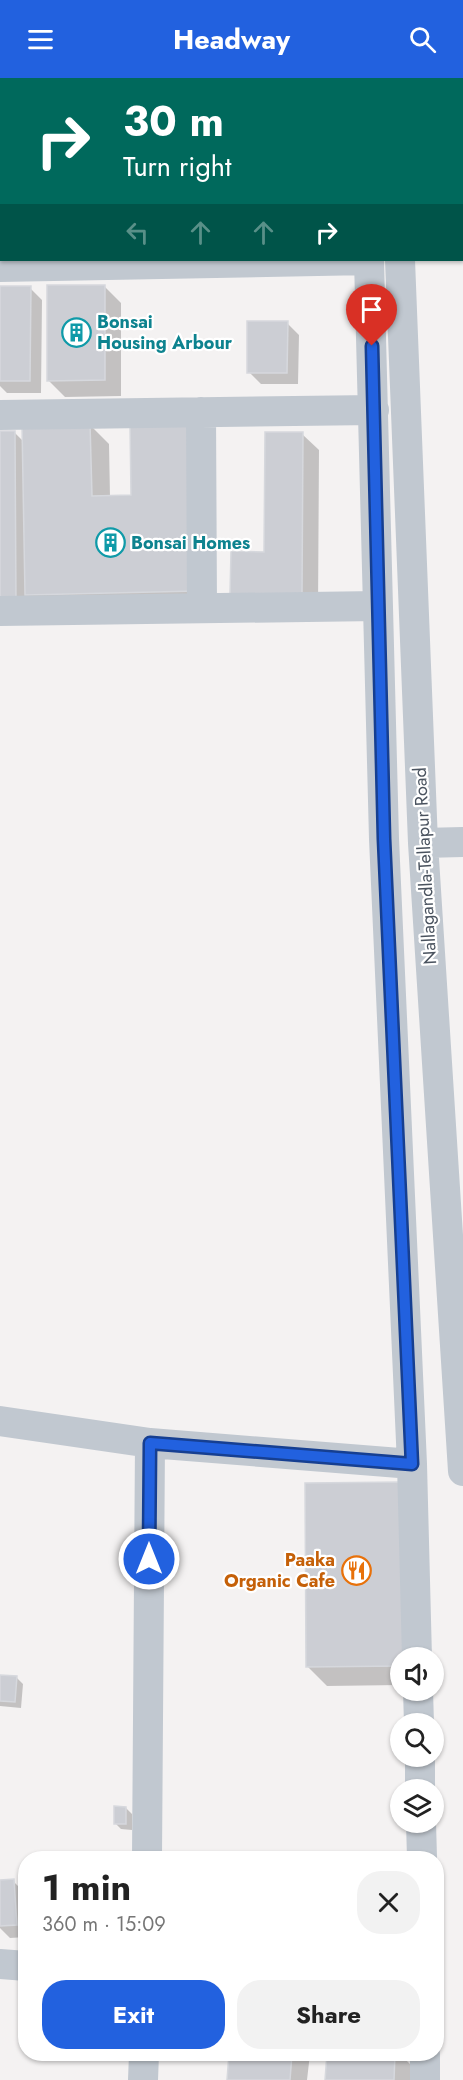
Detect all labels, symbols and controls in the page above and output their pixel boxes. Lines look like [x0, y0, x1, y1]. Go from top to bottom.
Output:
text: Headway [173, 20, 290, 59]
icon: menu [24, 23, 57, 56]
icon: search [406, 23, 439, 56]
text: 30 m [123, 91, 224, 152]
icon: right [24, 102, 102, 180]
text: Turn right [123, 147, 231, 186]
icon: left [121, 216, 154, 249]
icon: ahead [184, 216, 217, 249]
icon: ahead [247, 216, 280, 249]
icon: right [310, 216, 343, 249]
pin [346, 284, 397, 346]
icon: arrive [355, 293, 388, 326]
place label: Bonsai Housing Arbour [97, 309, 233, 356]
building icon: Bonsai Housing Arbour [60, 316, 92, 348]
building icon: Bonsai Homes [94, 527, 126, 559]
place label: Bonsai Homes [131, 530, 250, 556]
street label: Nallagandla-Tellapur Road [407, 767, 443, 965]
position arrow [117, 1527, 181, 1591]
place label: Paaka Organic Cafe [224, 1547, 335, 1594]
restaurant icon: Paaka Organic Cafe [340, 1554, 372, 1586]
map controls [390, 1647, 444, 1833]
button: sound [390, 1647, 444, 1701]
button: search [390, 1713, 444, 1767]
button: layers [390, 1779, 444, 1833]
text: 1 min [42, 1861, 131, 1913]
button: close [357, 1871, 420, 1934]
text: 360 m · 15:09 [42, 1910, 166, 1939]
button: Exit [42, 1980, 225, 2049]
button: Share [237, 1980, 420, 2049]

